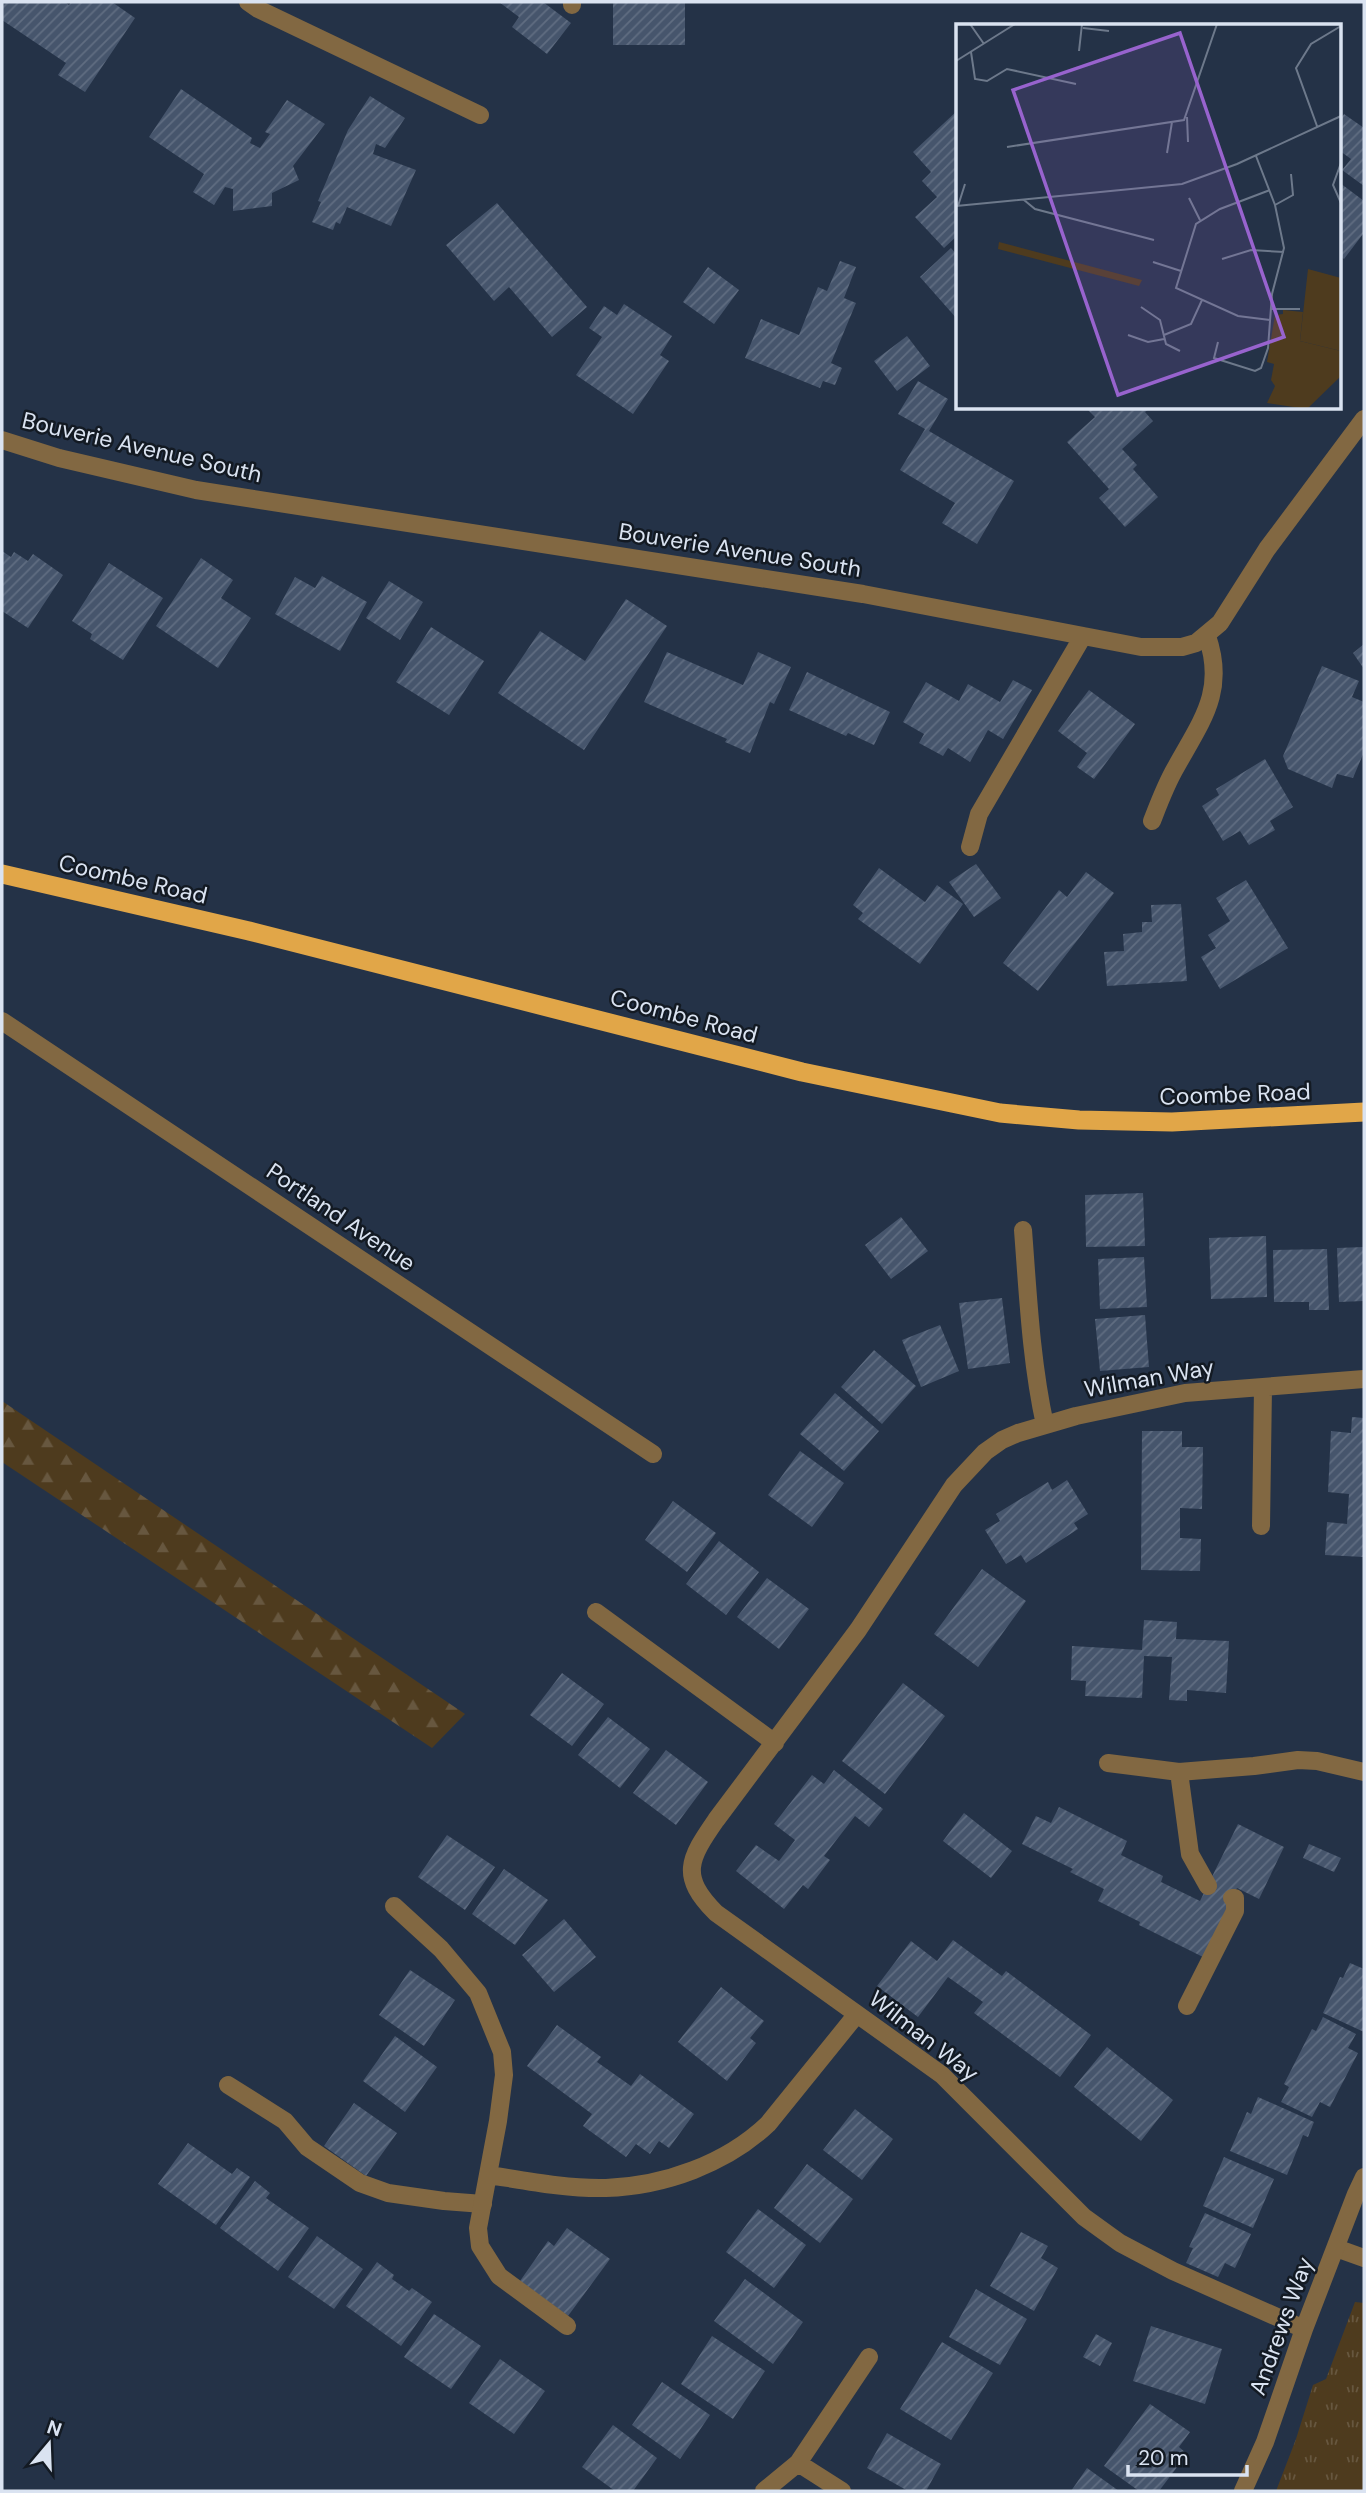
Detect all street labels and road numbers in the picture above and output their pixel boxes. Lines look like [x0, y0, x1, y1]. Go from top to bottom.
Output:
street label: Bouverie Avenue South [19, 405, 265, 489]
street label: Bouverie Avenue South [617, 516, 863, 584]
street label: Coombe Road [56, 847, 210, 911]
street label: Coombe Road [607, 982, 761, 1050]
street label: Coombe Road [1159, 1076, 1311, 1112]
street label: Portland Avenue [261, 1156, 421, 1278]
street label: Wilman Way [1082, 1352, 1216, 1404]
street label: Wilman Way [863, 1984, 985, 2088]
street label: Andrews Way [1242, 2253, 1320, 2399]

